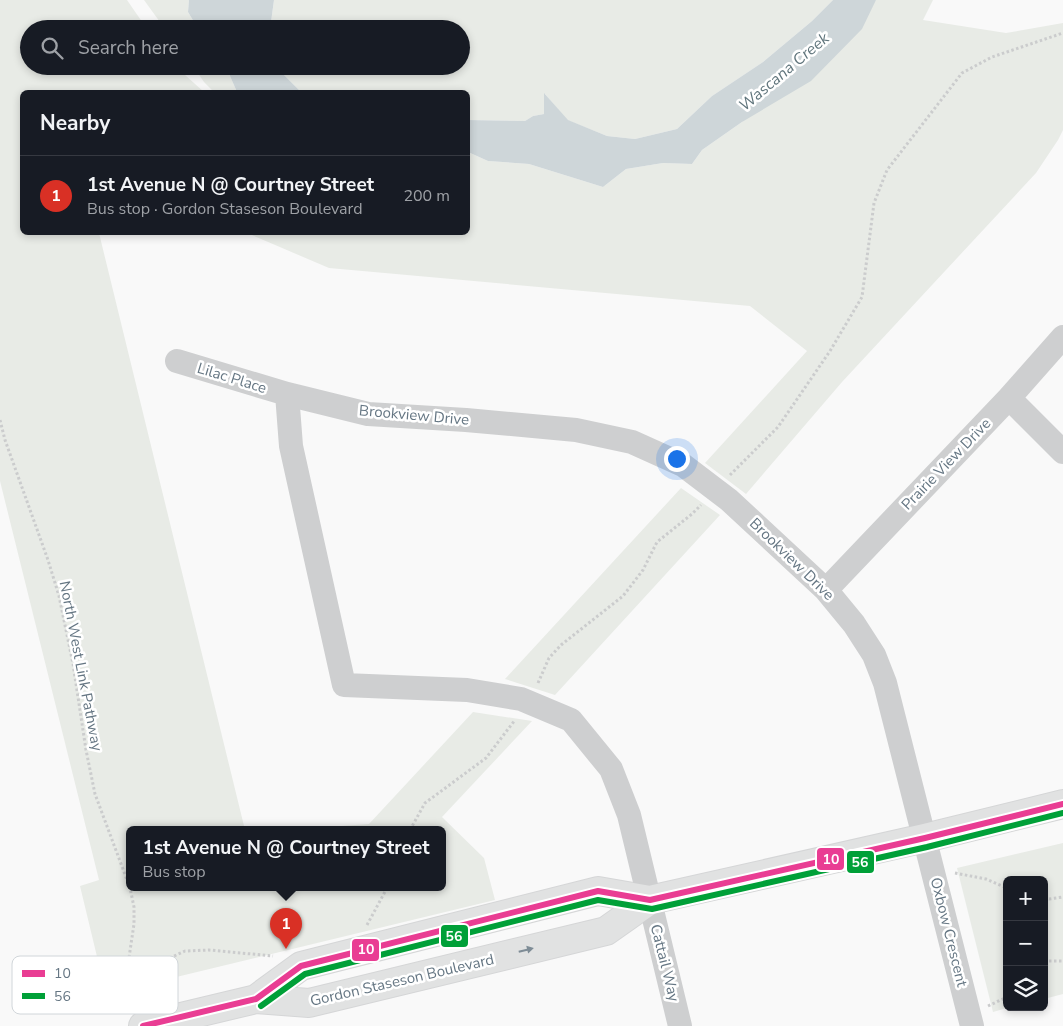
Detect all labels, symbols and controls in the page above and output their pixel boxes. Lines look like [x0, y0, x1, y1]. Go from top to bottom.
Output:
search box [20, 20, 470, 75]
water label: Wascana Creek [734, 27, 835, 116]
icon: search [38, 34, 66, 62]
text: Search here [78, 35, 179, 61]
text: Nearby [40, 109, 110, 137]
text: 1st Avenue N @ Courtney Street [87, 172, 374, 198]
text: 1 [51, 185, 61, 207]
text: 200 m [403, 185, 450, 207]
text: Bus stop · Gordon Staseson Boulevard [87, 198, 363, 220]
street label: Lilac Place [195, 358, 269, 398]
street label: Brookview Drive [358, 400, 470, 430]
street label: Prairie View Drive [897, 414, 995, 514]
your location [664, 446, 690, 472]
street label: Brookview Drive [745, 513, 839, 605]
street label: North West Link Pathway [55, 579, 107, 753]
popup [126, 826, 446, 891]
text: 1st Avenue N @ Courtney Street [143, 835, 429, 861]
line badge: 10 [816, 847, 845, 871]
text: 10 [823, 850, 839, 869]
line badge: 56 [846, 850, 875, 874]
text: 56 [852, 853, 868, 872]
text: Bus stop [143, 861, 205, 883]
street label: Oxbow Crescent [926, 875, 972, 989]
map controls [1003, 876, 1048, 1011]
button: + [1003, 876, 1048, 921]
pin: 1 [270, 908, 302, 949]
button: − [1003, 921, 1048, 966]
street label: Cattail Way [646, 922, 684, 1004]
line badge: 56 [440, 924, 469, 948]
text: 56 [446, 927, 462, 946]
line badge: 10 [351, 938, 380, 962]
text: 10 [358, 940, 374, 959]
one-way arrow [519, 946, 534, 954]
street label: Gordon Staseson Boulevard [308, 949, 496, 1011]
legend [12, 956, 178, 1014]
text: 10 [54, 964, 71, 983]
button: layers [1003, 966, 1048, 1011]
text: 56 [54, 987, 71, 1006]

